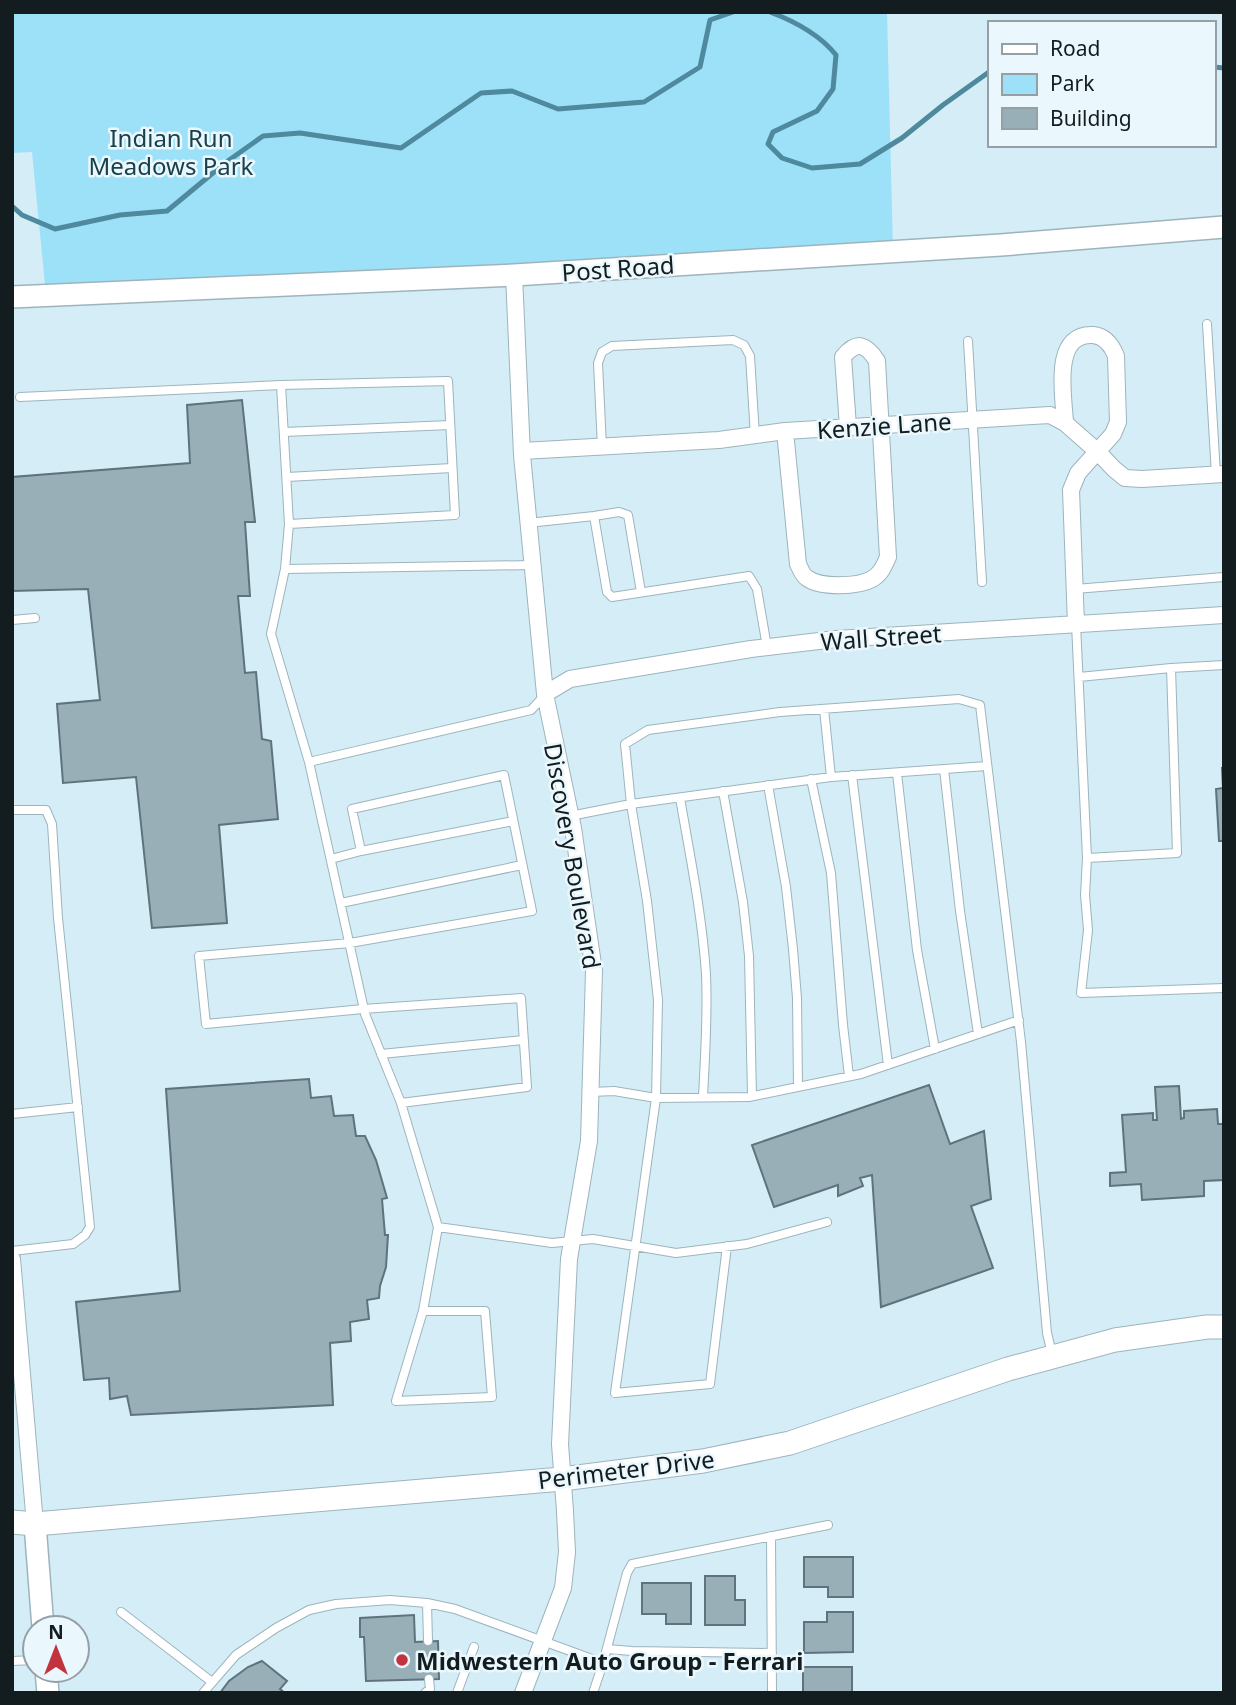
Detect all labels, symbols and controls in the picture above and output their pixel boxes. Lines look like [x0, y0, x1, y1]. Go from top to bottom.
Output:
legend [988, 21, 1215, 147]
text: Road [1050, 34, 1100, 62]
text: Park [1050, 69, 1095, 97]
text: Building [1050, 104, 1132, 132]
park label: Indian Run Meadows Park [89, 121, 254, 182]
street label: Post Road [560, 248, 676, 288]
street label: Kenzie Lane [816, 404, 952, 446]
street label: Wall Street [820, 616, 943, 658]
street label: Discovery Boulevard [537, 740, 609, 972]
street label: Perimeter Drive [536, 1442, 716, 1496]
north arrow [21, 1614, 91, 1684]
text: N [48, 1619, 64, 1645]
place label: Midwestern Auto Group - Ferrari [416, 1644, 803, 1677]
marker: Midwestern Auto Group - Ferrari [394, 1652, 410, 1668]

